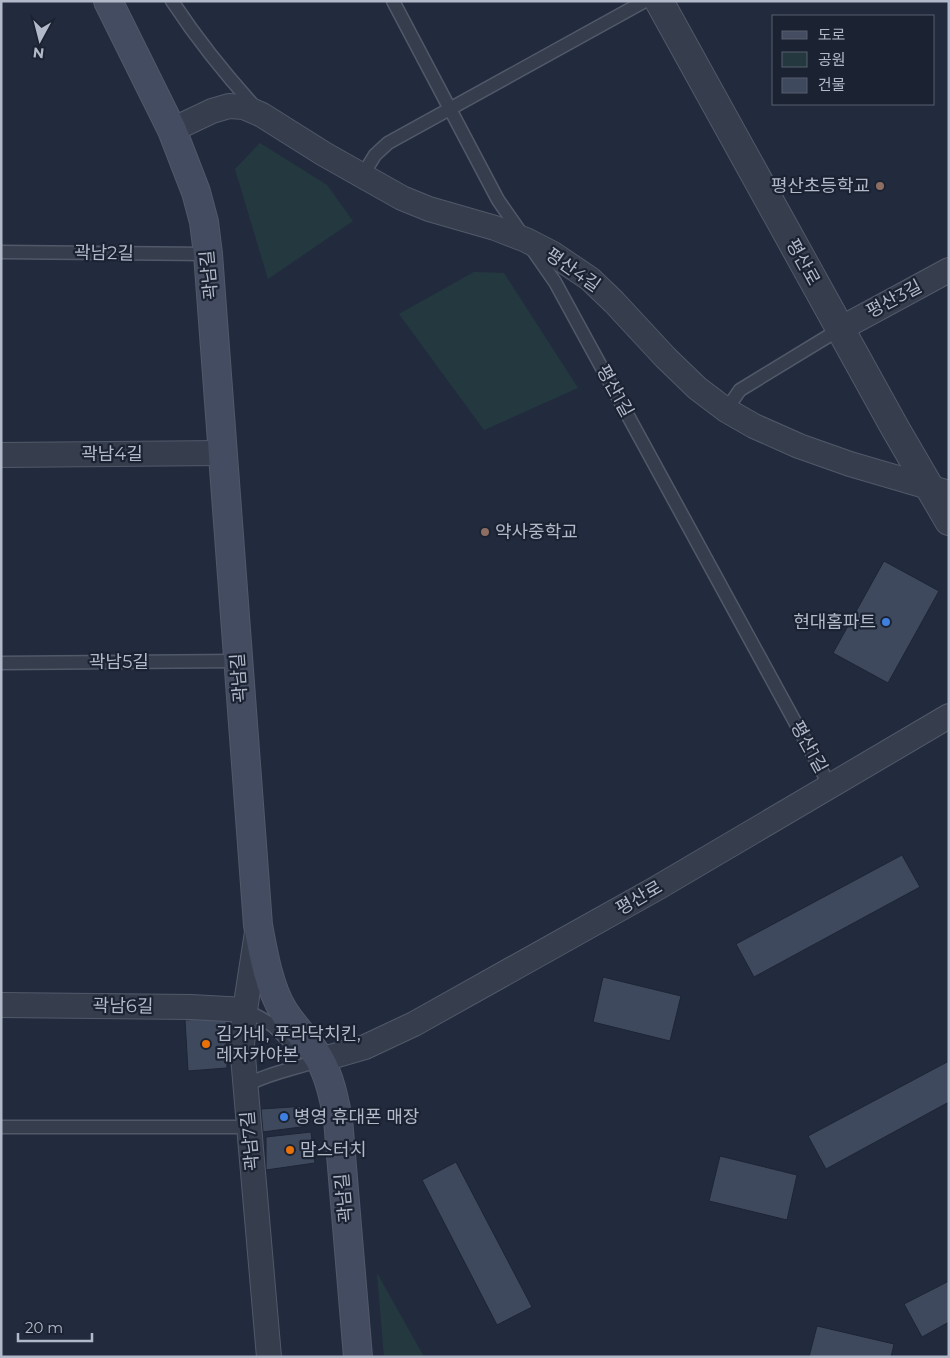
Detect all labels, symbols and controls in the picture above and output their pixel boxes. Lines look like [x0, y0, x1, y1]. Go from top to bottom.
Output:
north arrow [15, 15, 65, 65]
legend [772, 15, 935, 105]
text: 도로 [818, 25, 846, 44]
text: N [32, 43, 45, 63]
text: 공원 [818, 50, 846, 69]
text: 건물 [818, 75, 846, 94]
place label: 평산초등학교 [771, 175, 870, 197]
marker: 평산초등학교 [874, 180, 886, 192]
street label: 평산로 [781, 235, 825, 289]
street label: 곽남2길 [74, 241, 134, 265]
street label: 평산4길 [541, 243, 605, 297]
street label: 곽남길 [196, 249, 222, 301]
street label: 평산3길 [862, 275, 926, 323]
street label: 평산1길 [592, 361, 638, 421]
street label: 곽남4길 [81, 443, 143, 465]
place label: 약사중학교 [495, 521, 578, 543]
marker: 약사중학교 [479, 526, 491, 538]
place label: 현대홈파트 [793, 611, 876, 633]
marker: 현대홈파트 [880, 616, 892, 628]
street label: 곽남5길 [89, 651, 149, 673]
street label: 곽남길 [226, 652, 252, 704]
street label: 평산1길 [786, 717, 832, 777]
street label: 평산로 [612, 876, 666, 920]
street label: 곽남6길 [92, 994, 154, 1018]
place label: 김가네, 푸라닥치킨, 레자카야본 [216, 1023, 361, 1066]
marker: 김가네, 푸라닥치킨, 레자카야본 [200, 1038, 212, 1050]
place label: 병영 휴대폰 매장 [294, 1106, 419, 1128]
street label: 곽남7길 [236, 1110, 264, 1172]
marker: 병영 휴대폰 매장 [278, 1111, 290, 1123]
place label: 맘스터치 [300, 1139, 366, 1161]
marker: 맘스터치 [284, 1144, 296, 1156]
street label: 곽남길 [331, 1172, 357, 1224]
scale bar [18, 1310, 91, 1342]
text: 20 m [25, 1318, 63, 1337]

